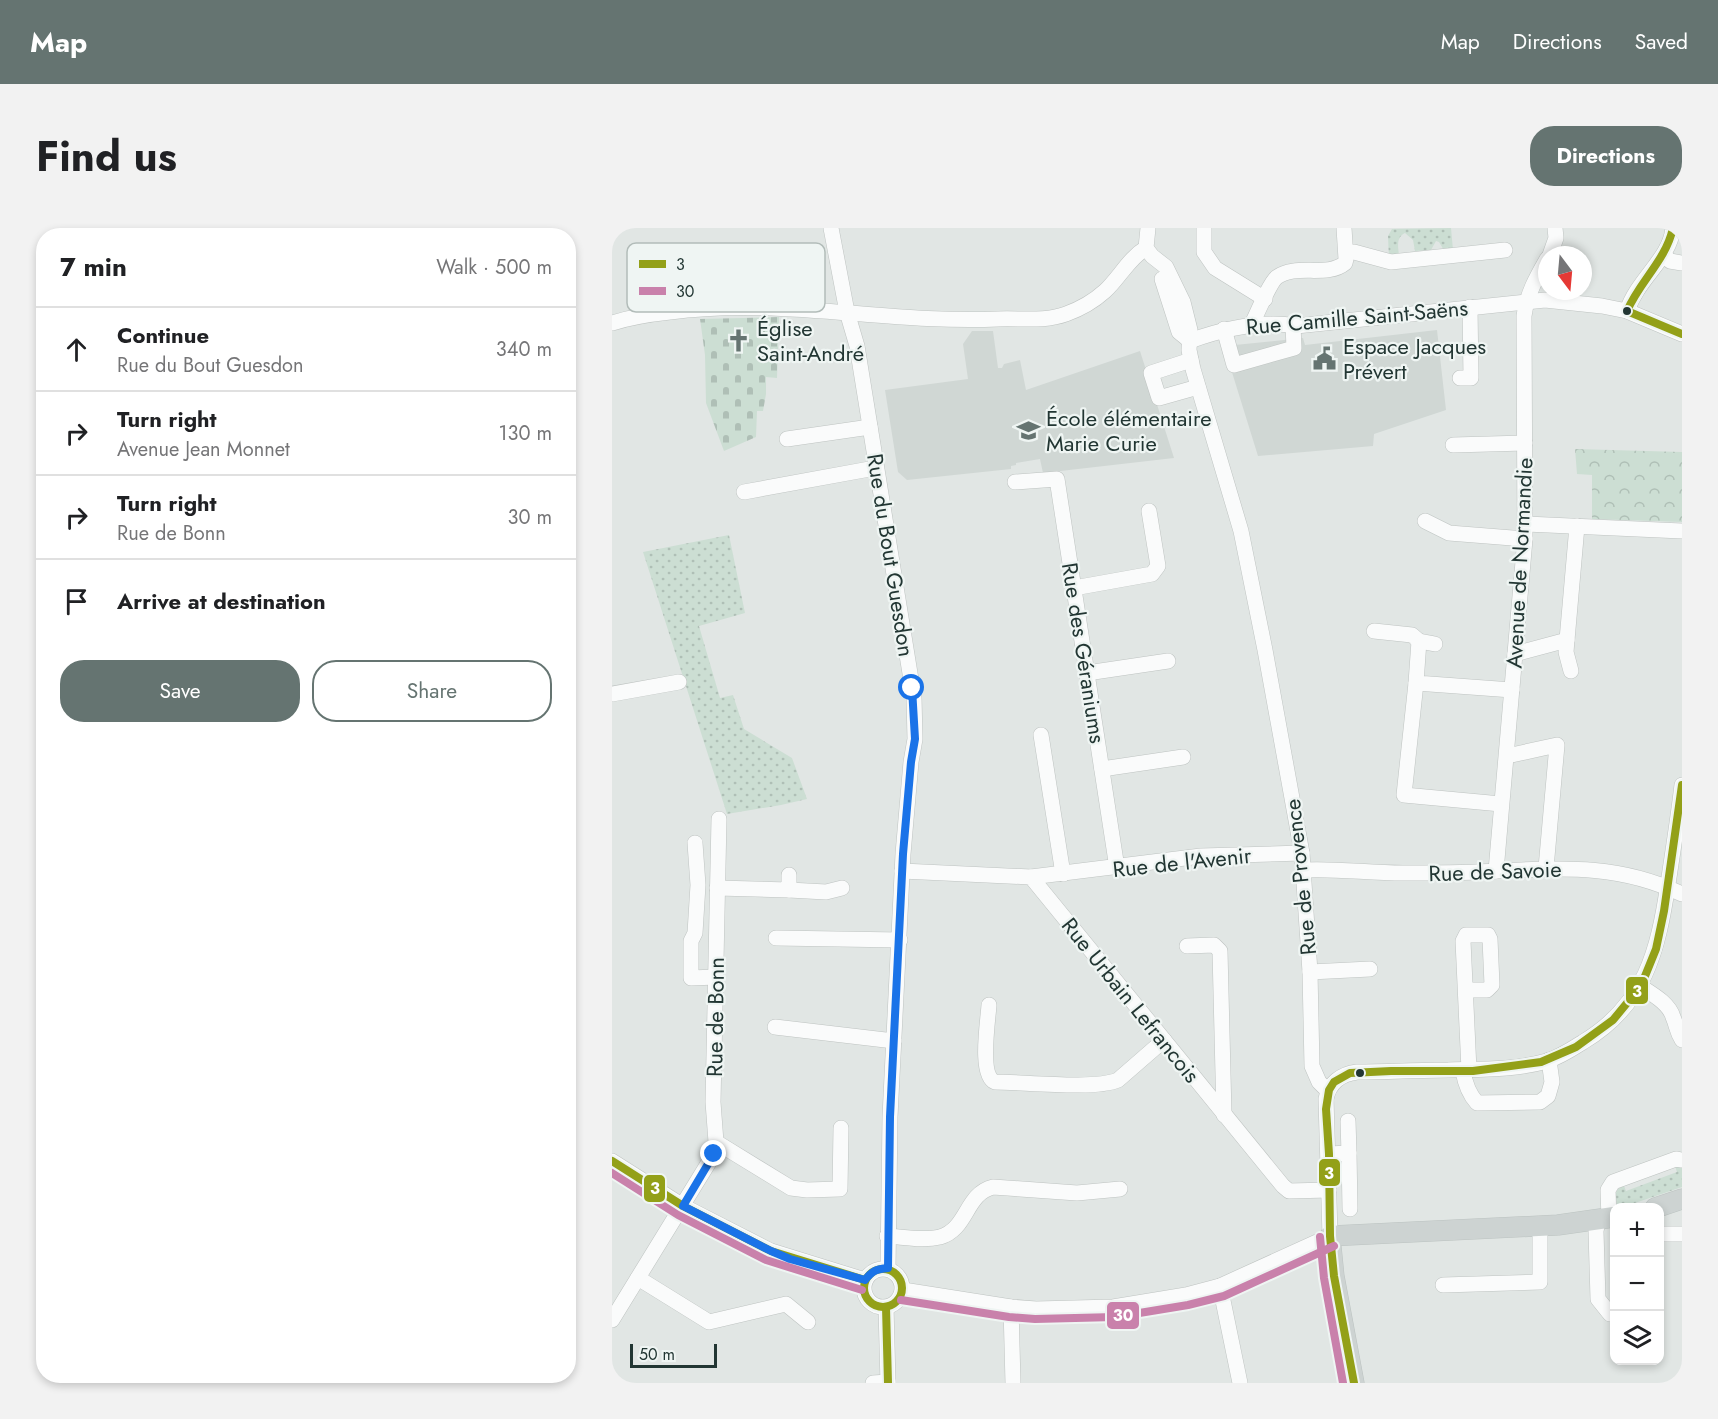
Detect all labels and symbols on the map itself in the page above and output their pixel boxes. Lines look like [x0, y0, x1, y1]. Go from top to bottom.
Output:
legend [627, 243, 825, 312]
north arrow [1538, 246, 1592, 300]
text: 3 [676, 253, 685, 276]
text: 30 [676, 280, 694, 303]
street label: Rue Camille Saint-Saëns [1245, 291, 1469, 343]
unlabelled marker [1621, 305, 1633, 317]
place label: Église Saint-André [757, 312, 864, 369]
church icon: Église Saint-André [726, 328, 752, 354]
place label: Espace Jacques Prévert [1343, 330, 1486, 387]
public building icon: Espace Jacques Prévert [1312, 346, 1338, 372]
place label: École élémentaire Marie Curie [1046, 402, 1212, 459]
school or university icon: École élémentaire Marie Curie [1015, 418, 1041, 444]
street label: Rue du Bout Guesdon [859, 451, 923, 659]
street label: Avenue de Normandie [1497, 457, 1541, 669]
street label: Rue des Géraniums [1054, 560, 1114, 746]
route start [898, 674, 924, 700]
street label: Rue de Provence [1276, 797, 1324, 957]
street label: Rue de l'Avenir [1111, 839, 1253, 885]
street label: Rue de Savoie [1428, 853, 1562, 889]
street label: Rue Urbain Lefrancois [1054, 910, 1208, 1090]
street label: Rue de Bonn [698, 957, 732, 1077]
line badge: 3 [1625, 976, 1649, 1005]
text: 3 [1632, 980, 1642, 1003]
unlabelled marker [1354, 1067, 1366, 1079]
route end [700, 1140, 726, 1166]
line badge: 3 [1318, 1158, 1341, 1187]
text: 3 [1324, 1162, 1334, 1185]
line badge: 3 [643, 1174, 666, 1203]
text: 3 [650, 1177, 660, 1200]
line badge: 30 [1106, 1301, 1140, 1330]
text: 30 [1113, 1304, 1133, 1327]
scale bar [630, 1341, 717, 1368]

